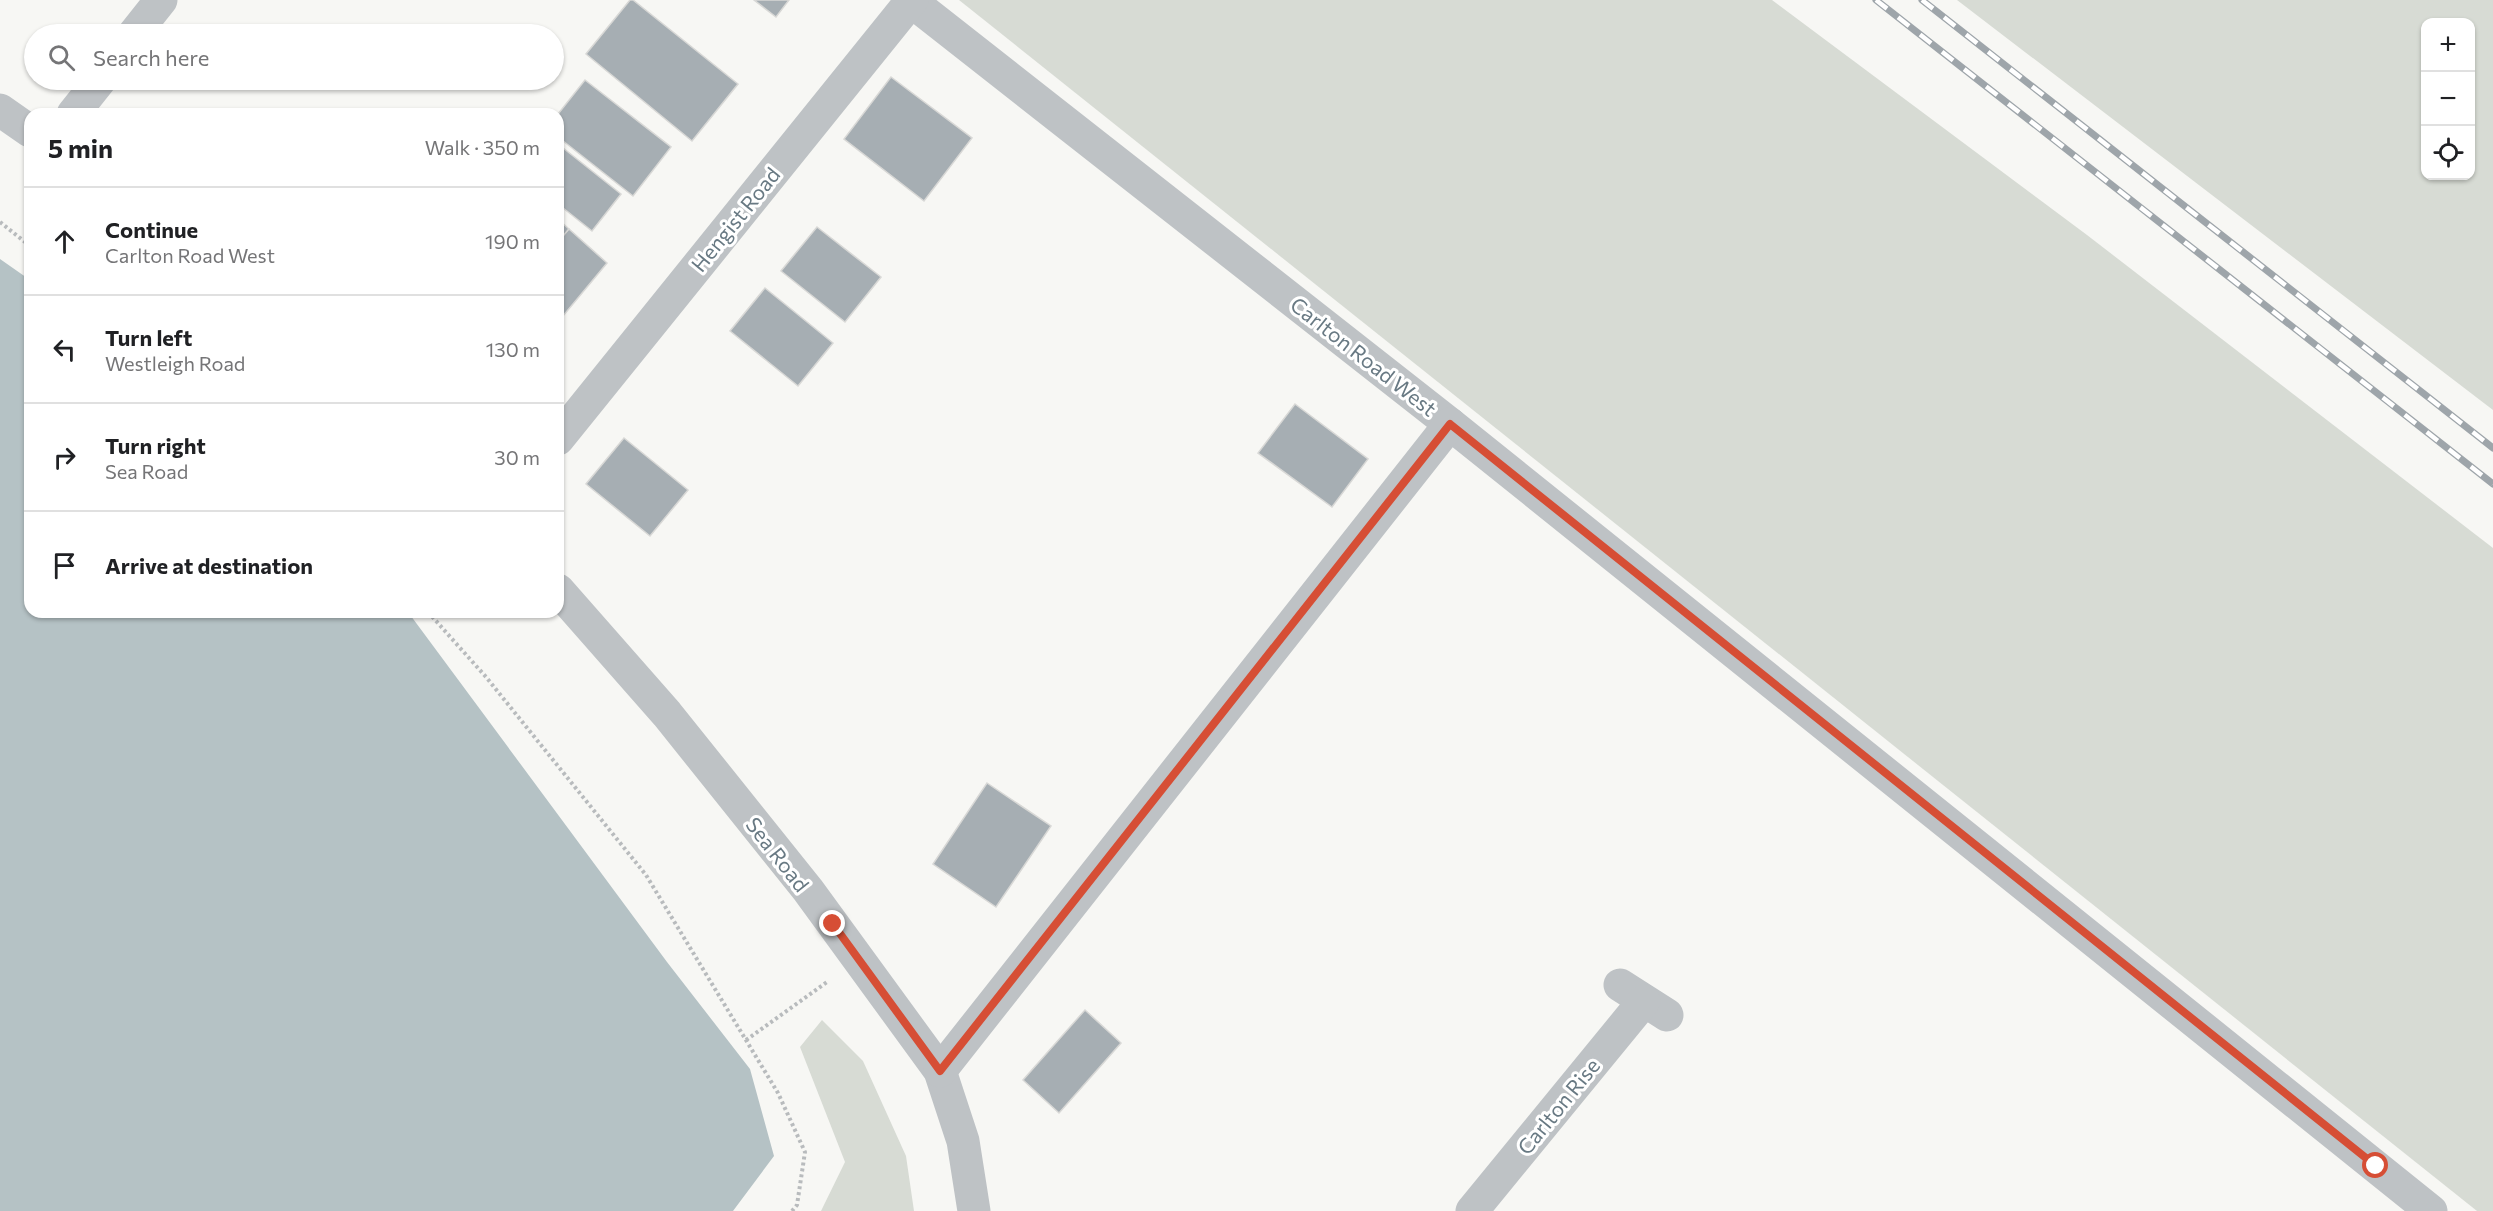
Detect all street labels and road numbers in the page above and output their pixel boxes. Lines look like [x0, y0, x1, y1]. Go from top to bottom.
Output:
street label: Hengist Road [685, 162, 785, 276]
street label: Carlton Road West [1286, 291, 1442, 421]
street label: Sea Road [741, 812, 815, 896]
street label: Carlton Rise [1512, 1053, 1604, 1159]

